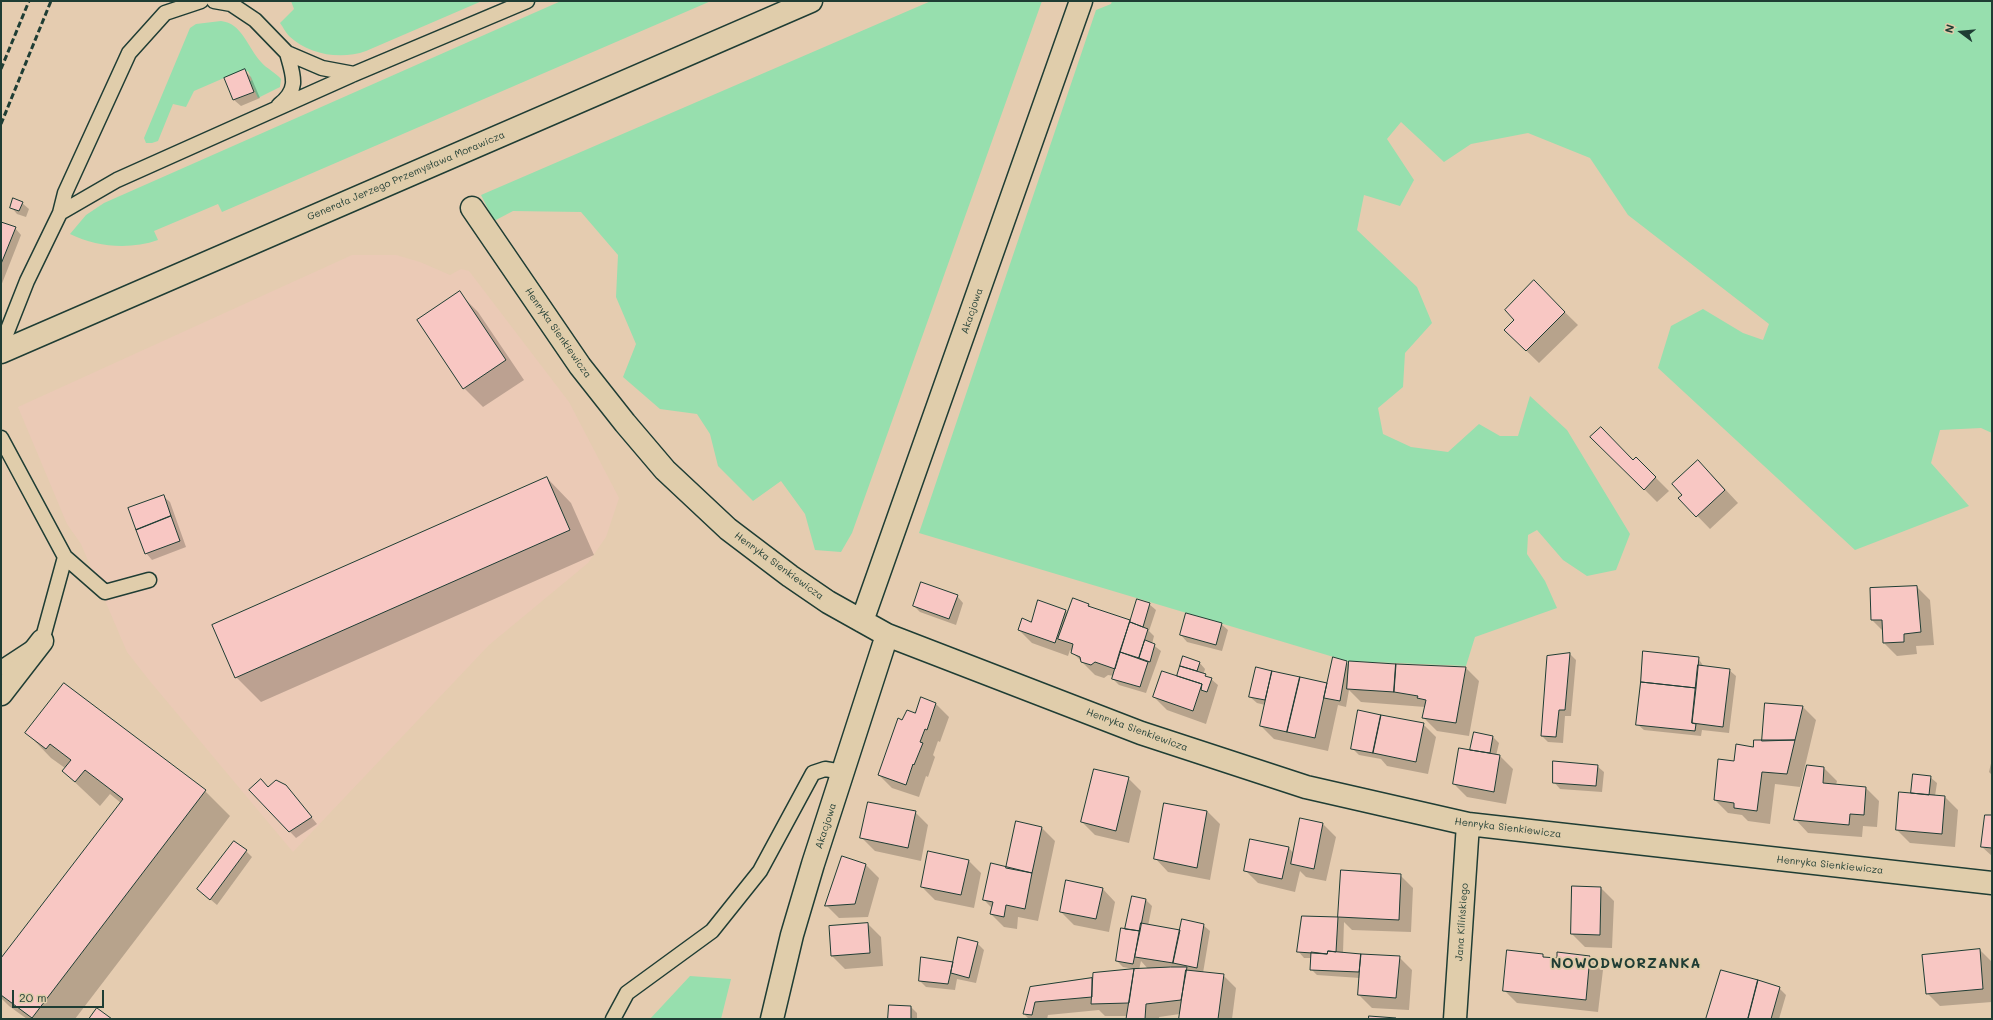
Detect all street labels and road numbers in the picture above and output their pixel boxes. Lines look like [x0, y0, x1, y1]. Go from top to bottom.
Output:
street label: Generała Jerzego Przemysława Morawicza [305, 129, 507, 223]
street label: Henryka Sienkiewicza [522, 286, 594, 380]
street label: Akacjowa [959, 287, 985, 335]
street label: Henryka Sienkiewicza [732, 530, 826, 602]
street label: Henryka Sienkiewicza [1085, 706, 1189, 754]
street label: Akacjowa [813, 802, 839, 850]
street label: Henryka Sienkiewicza [1454, 816, 1562, 840]
street label: Henryka Sienkiewicza [1776, 853, 1884, 877]
street label: Jana Kilińskiego [1453, 883, 1471, 961]

